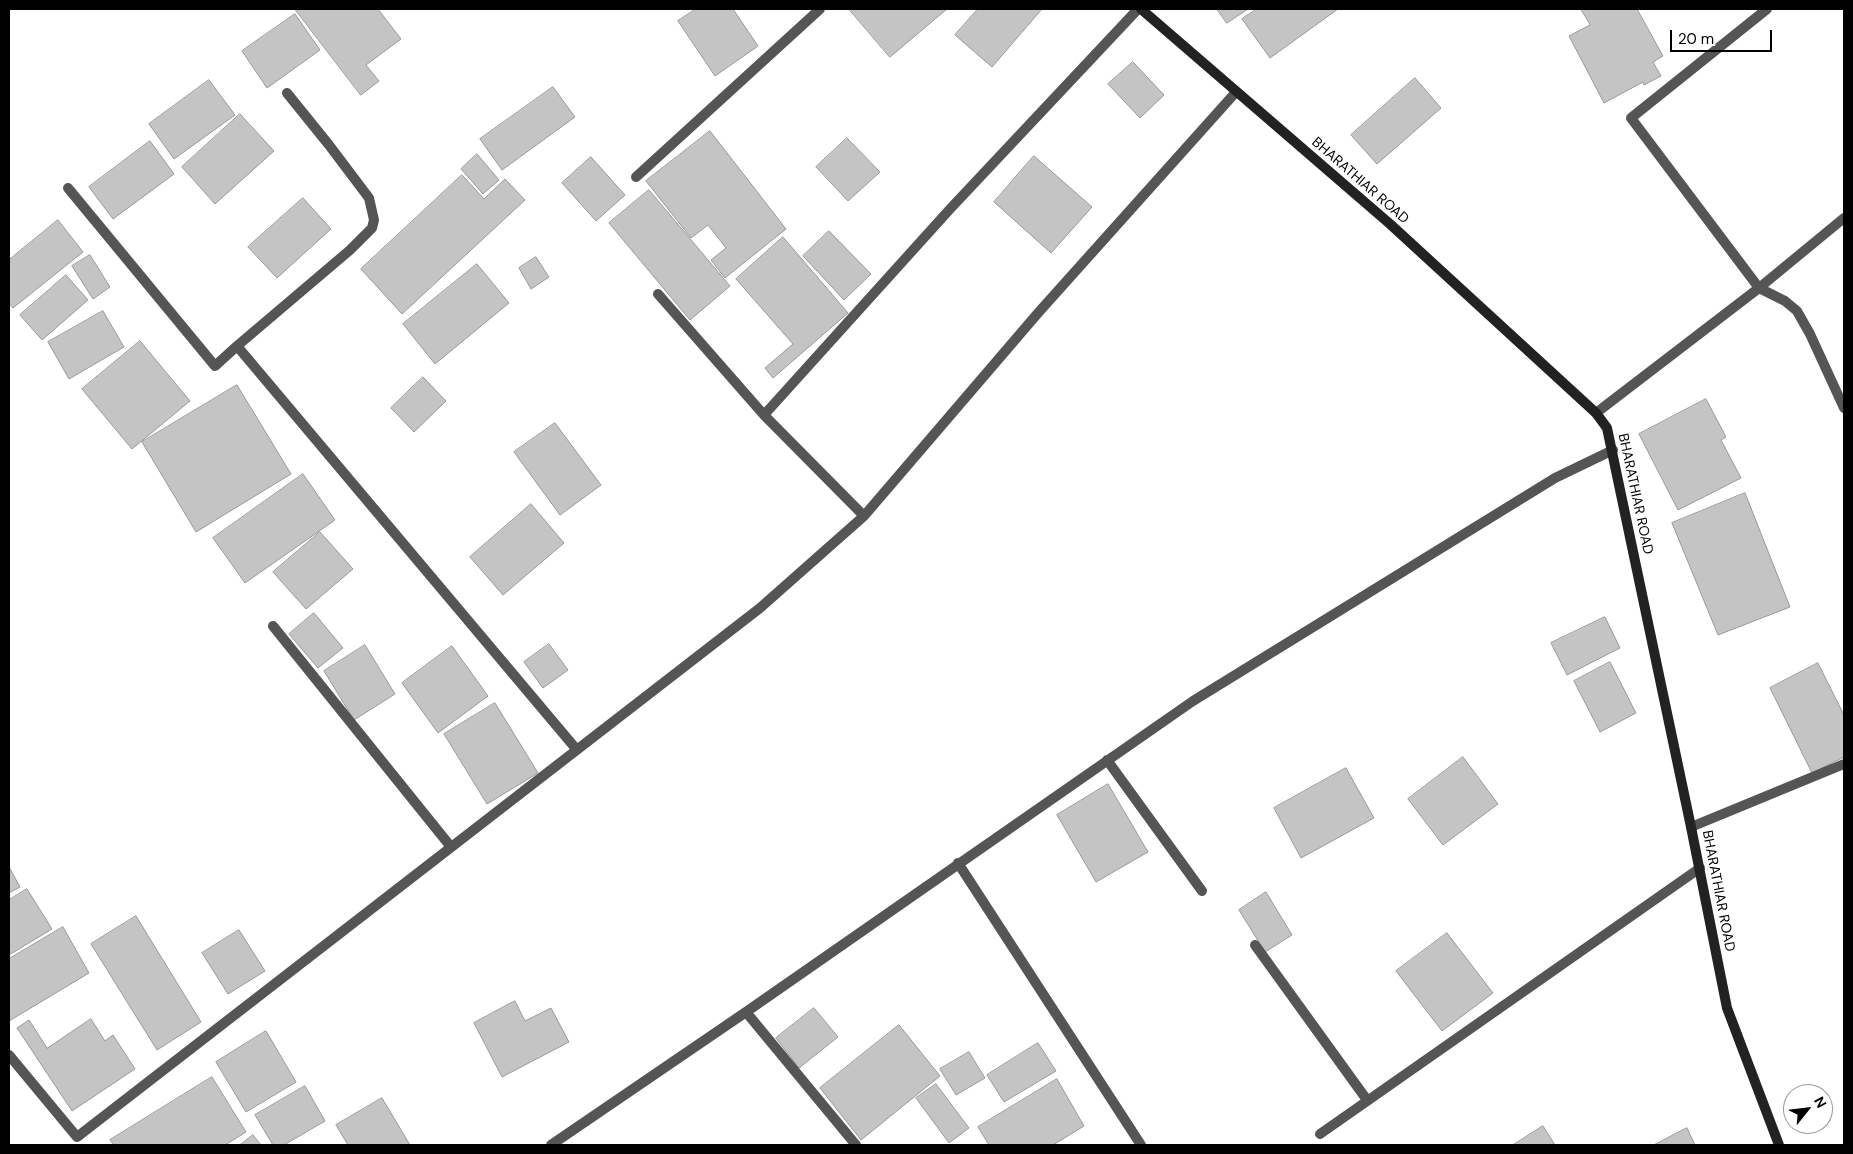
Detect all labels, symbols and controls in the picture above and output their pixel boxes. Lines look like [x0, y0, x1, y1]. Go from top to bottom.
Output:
scale bar [1673, 20, 1776, 52]
text: 20 m [1678, 29, 1714, 49]
street label: BHARATHIAR ROAD [1308, 134, 1412, 228]
street label: BHARATHIAR ROAD [1614, 432, 1656, 556]
street label: BHARATHIAR ROAD [1698, 829, 1738, 953]
north arrow [1783, 1084, 1833, 1134]
text: N [1810, 1093, 1831, 1111]

